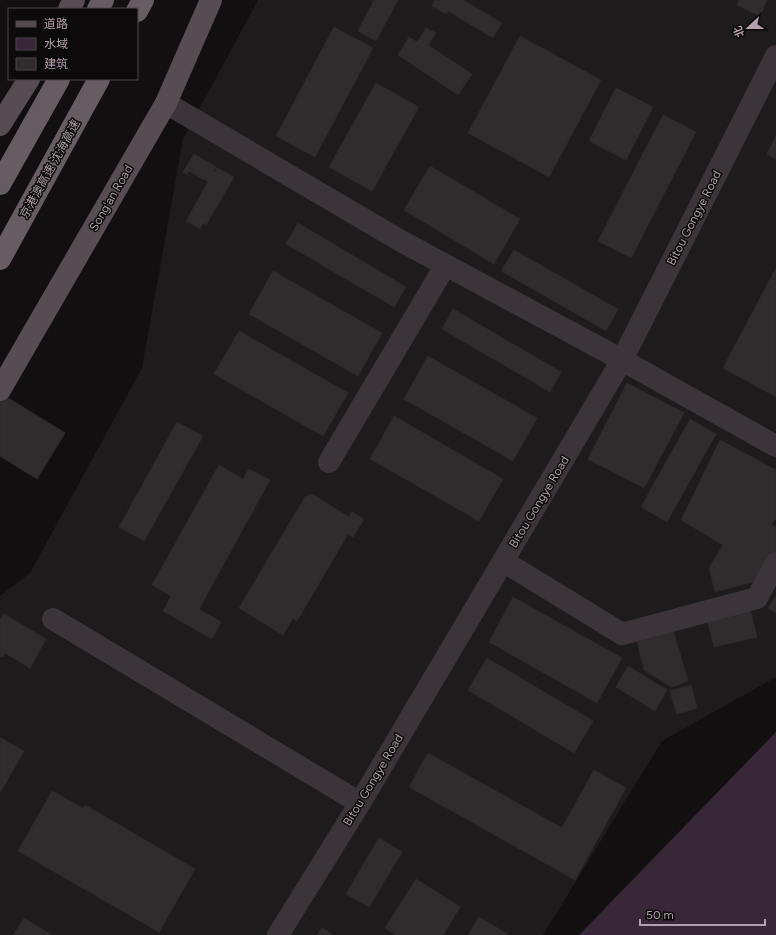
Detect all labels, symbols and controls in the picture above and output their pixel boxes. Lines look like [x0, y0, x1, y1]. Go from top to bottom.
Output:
legend [8, 8, 138, 80]
north arrow [728, 8, 768, 48]
text: 道路 [44, 17, 68, 31]
text: 北 [731, 24, 747, 39]
text: 水域 [44, 37, 68, 51]
text: 建筑 [44, 57, 68, 71]
street label: 京港澳高速 沈海高速 [17, 117, 83, 221]
street label: Song'an Road [86, 163, 136, 233]
street label: Bitou Gongye Road [664, 168, 724, 268]
street label: Bitou Gongye Road [506, 454, 572, 550]
street label: Bitou Gongye Road [340, 732, 406, 828]
scale bar [640, 901, 765, 927]
text: 50 m [646, 908, 674, 922]

